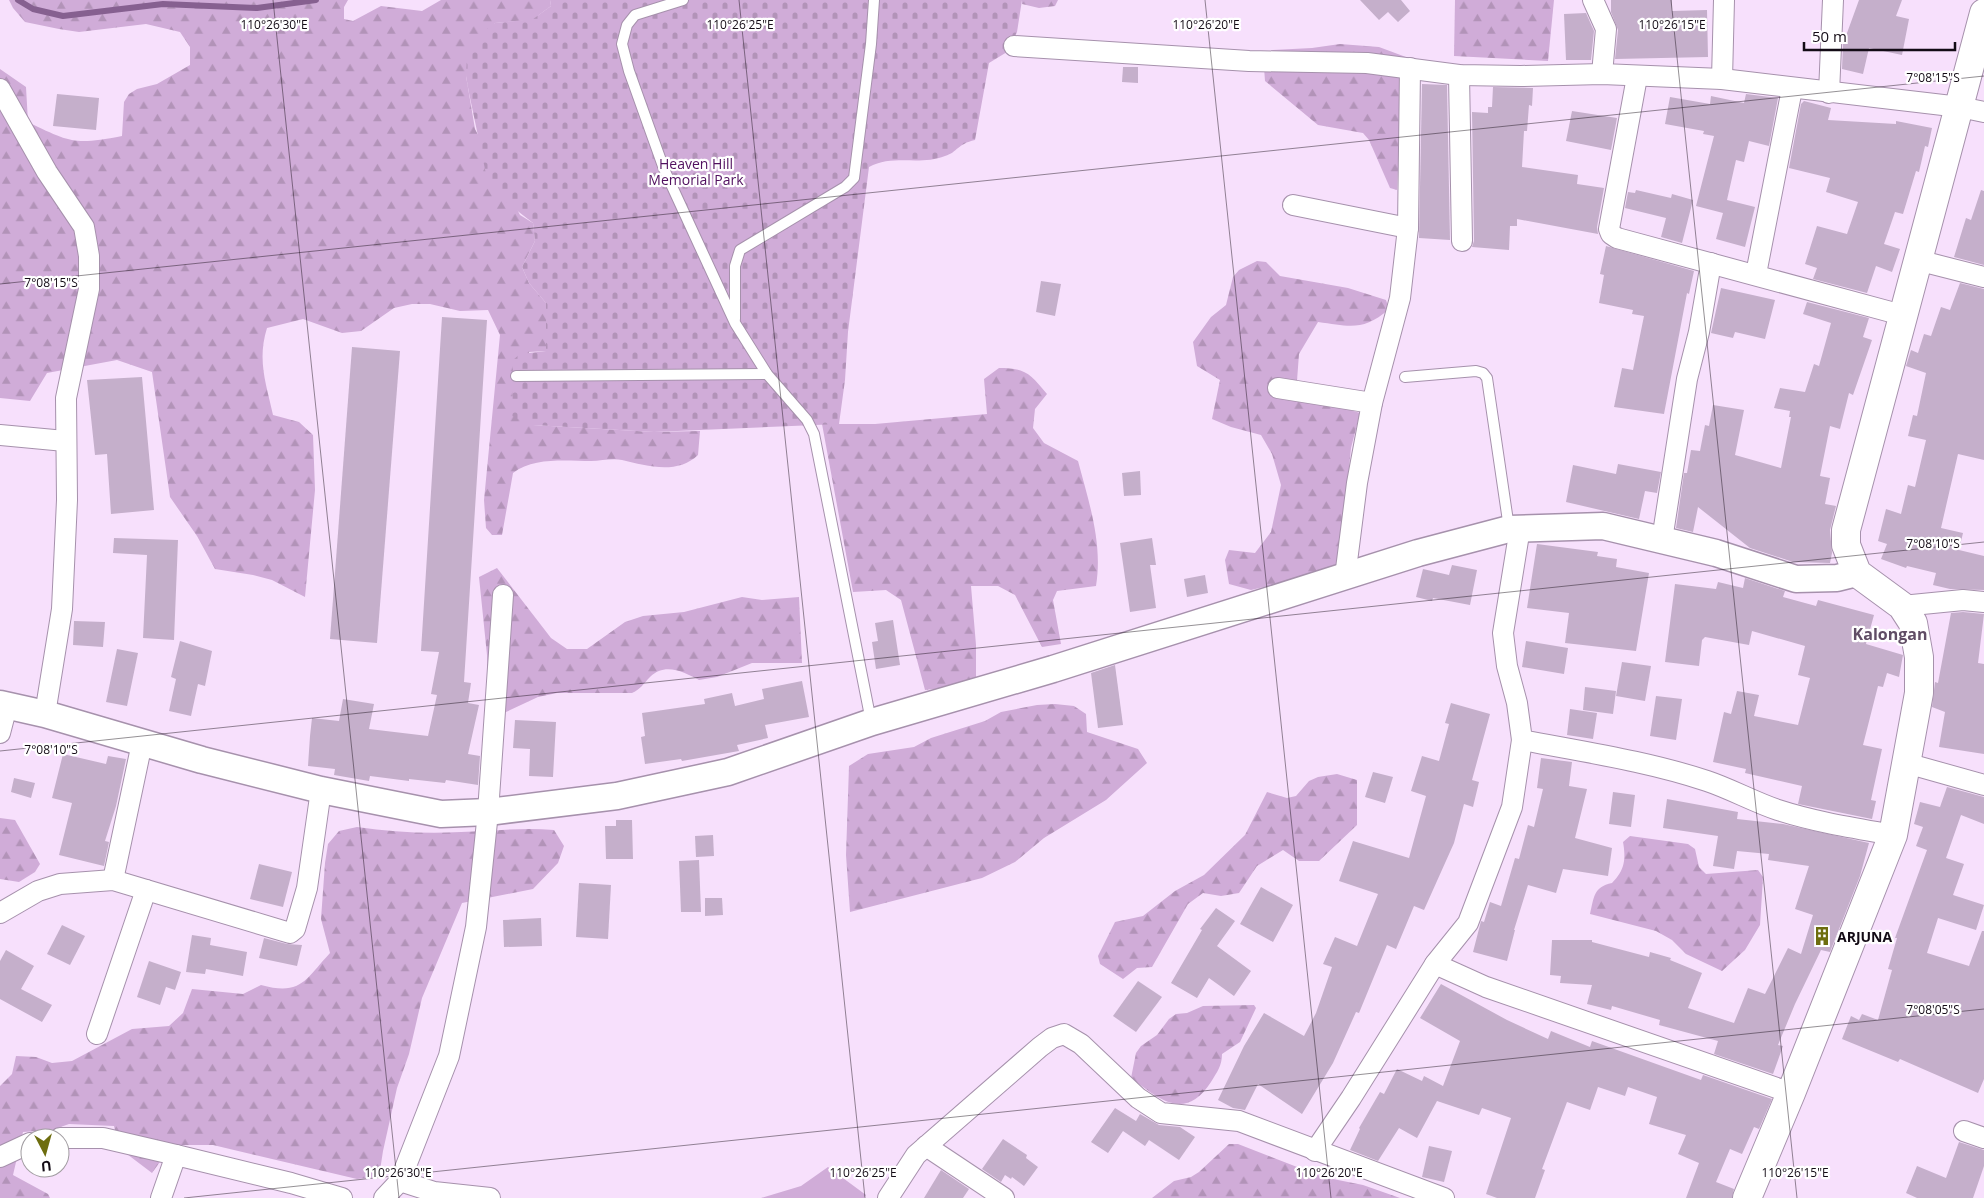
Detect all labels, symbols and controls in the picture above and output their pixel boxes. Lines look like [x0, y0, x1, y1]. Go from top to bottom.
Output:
text: 110°26'30"E [240, 16, 308, 33]
text: 110°26'25"E [706, 16, 774, 33]
text: 110°26'20"E [1172, 16, 1240, 33]
text: 110°26'15"E [1638, 16, 1706, 33]
scale bar [1804, 20, 1955, 52]
text: 50 m [1812, 26, 1847, 46]
text: 7°08'15"S [1906, 69, 1960, 86]
park label: Heaven Hill Memorial Park [648, 154, 744, 189]
text: 7°08'15"S [24, 274, 78, 291]
text: 7°08'10"S [1906, 535, 1960, 552]
district label: Kalongan [1853, 623, 1927, 645]
text: 7°08'10"S [24, 741, 78, 758]
building icon: ARJUNA [1811, 925, 1833, 947]
place label: ARJUNA [1837, 927, 1893, 946]
text: 7°08'05"S [1906, 1001, 1960, 1018]
north arrow [20, 1128, 70, 1178]
text: U [40, 1156, 53, 1176]
text: 110°26'30"E [364, 1164, 432, 1181]
text: 110°26'25"E [829, 1164, 897, 1181]
text: 110°26'20"E [1295, 1164, 1363, 1181]
text: 110°26'15"E [1761, 1164, 1829, 1181]

